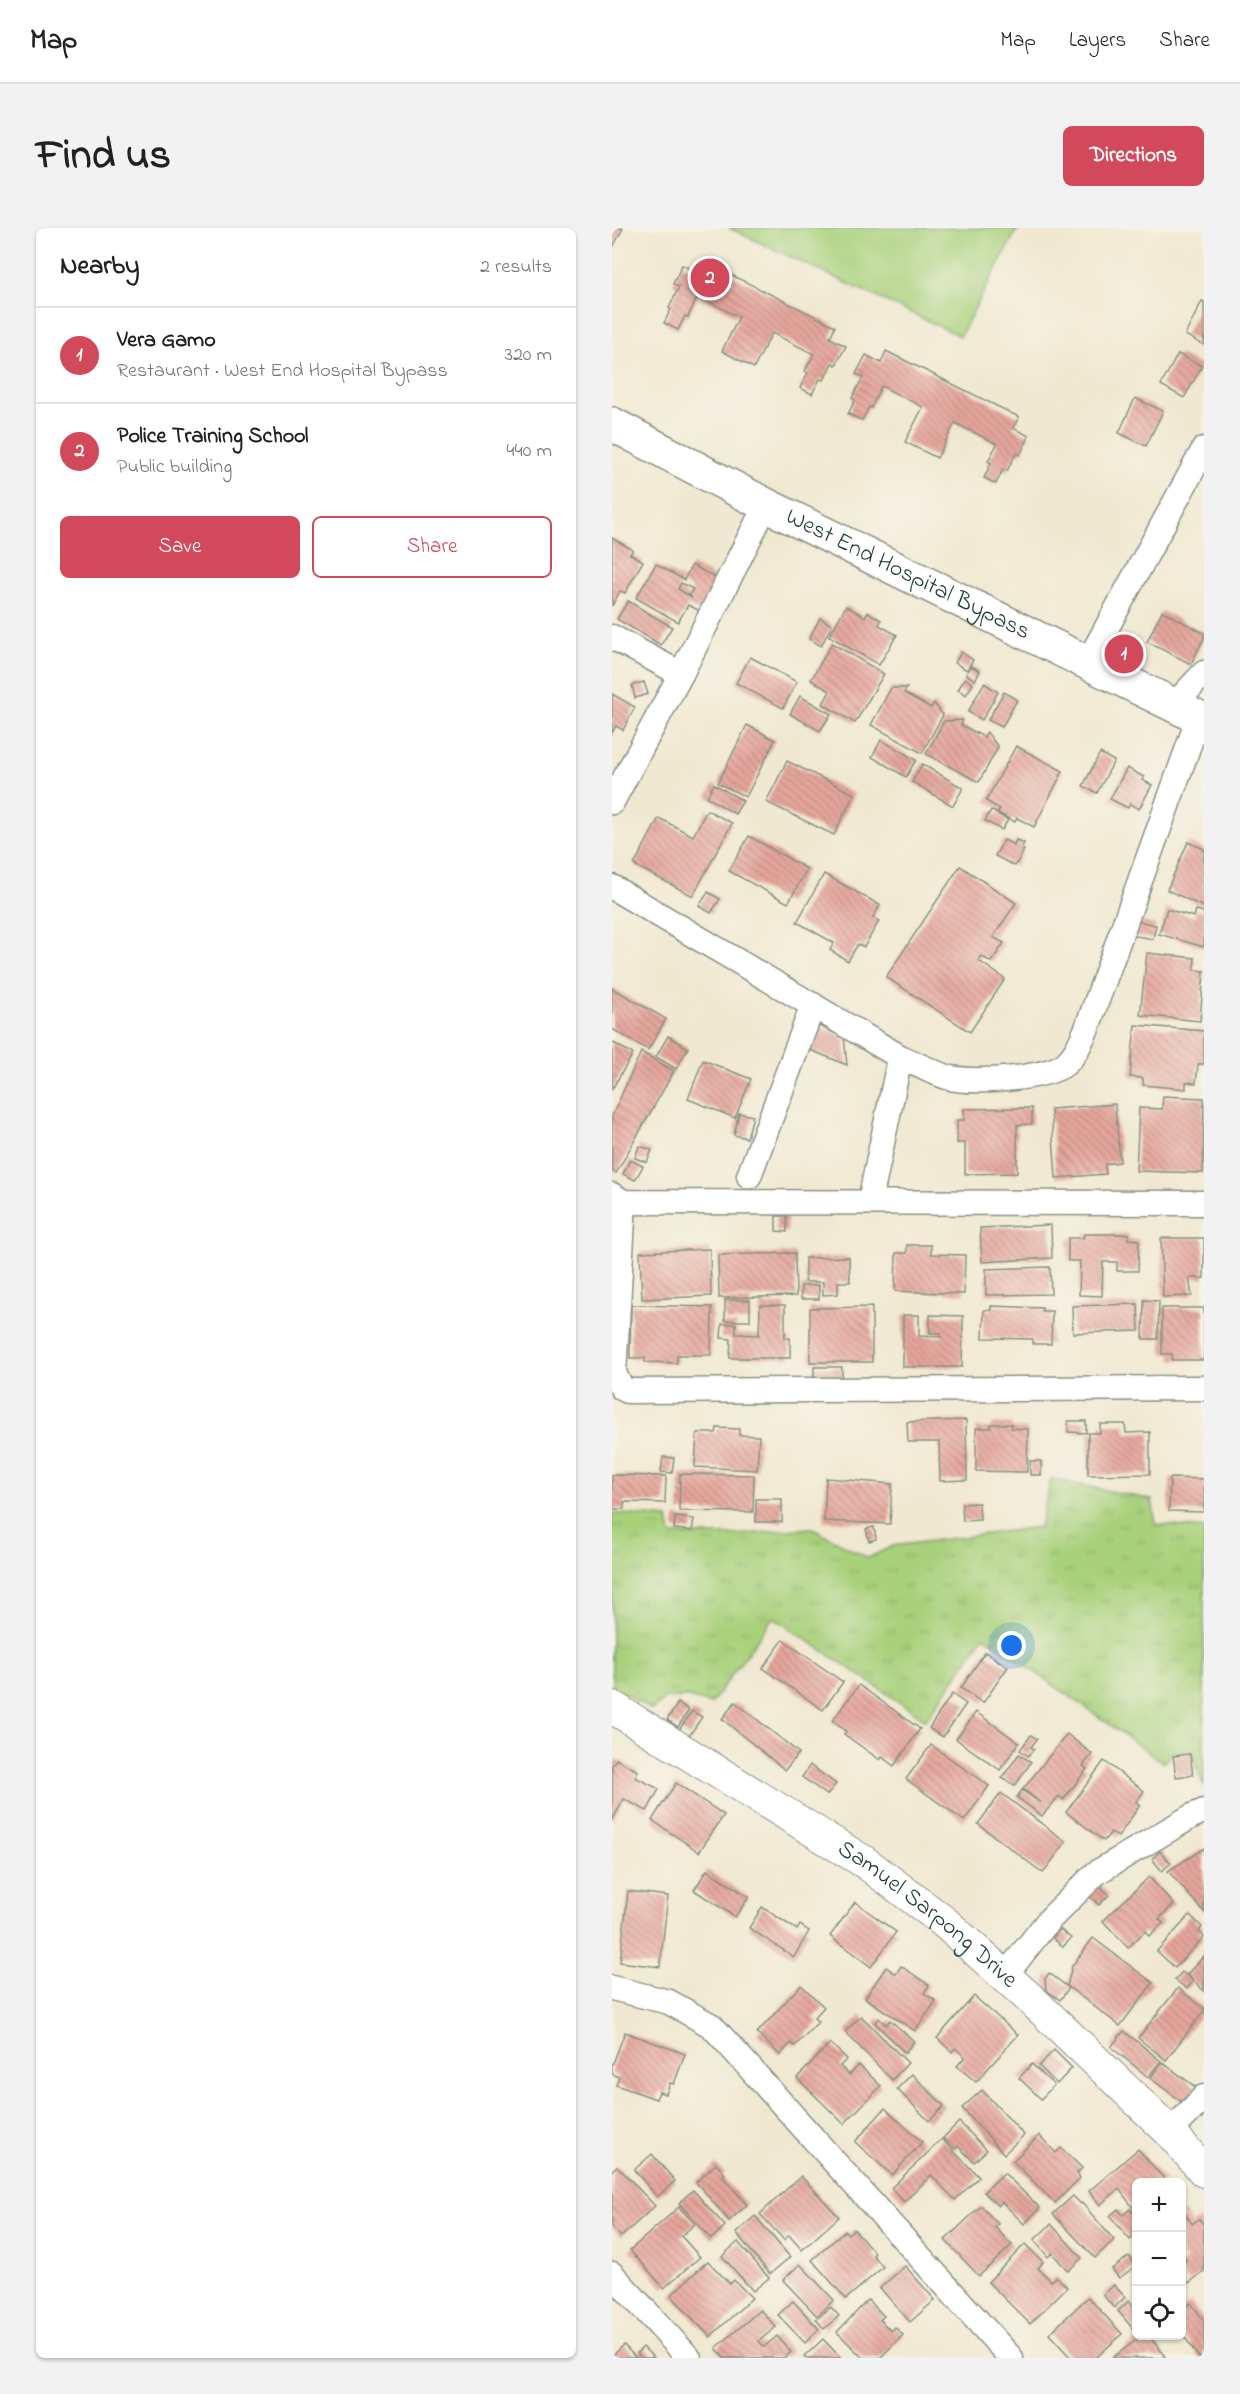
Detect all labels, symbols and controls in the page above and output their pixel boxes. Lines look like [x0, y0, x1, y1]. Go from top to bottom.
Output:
text: Map [30, 21, 77, 62]
text: Map [1000, 26, 1036, 56]
text: Layers [1069, 26, 1126, 56]
text: Share [1159, 26, 1210, 56]
text: Find us [36, 126, 171, 187]
button: Directions [1063, 126, 1204, 186]
text: Nearby [60, 248, 139, 286]
text: 2 results [480, 253, 552, 282]
pin: 2 [690, 256, 730, 300]
text: Vera Gamo [117, 325, 216, 357]
text: 1 [76, 341, 83, 370]
text: 320 m [505, 341, 552, 370]
text: Restaurant · West End Hospital Bypass [117, 357, 448, 386]
text: Police Training School [117, 421, 309, 453]
text: 2 [75, 437, 84, 466]
text: 440 m [506, 437, 552, 466]
text: Public building [117, 453, 232, 482]
street label: West End Hospital Bypass [780, 500, 1036, 650]
button: Save [60, 516, 300, 578]
button: Share [312, 516, 552, 578]
pin: 1 [1104, 632, 1144, 676]
your location [997, 1631, 1026, 1660]
street label: Samuel Sarpong Drive [830, 1832, 1025, 1997]
map controls [1132, 2178, 1186, 2340]
button: + [1132, 2178, 1186, 2232]
button: − [1132, 2232, 1186, 2286]
button: locate [1132, 2286, 1186, 2340]

